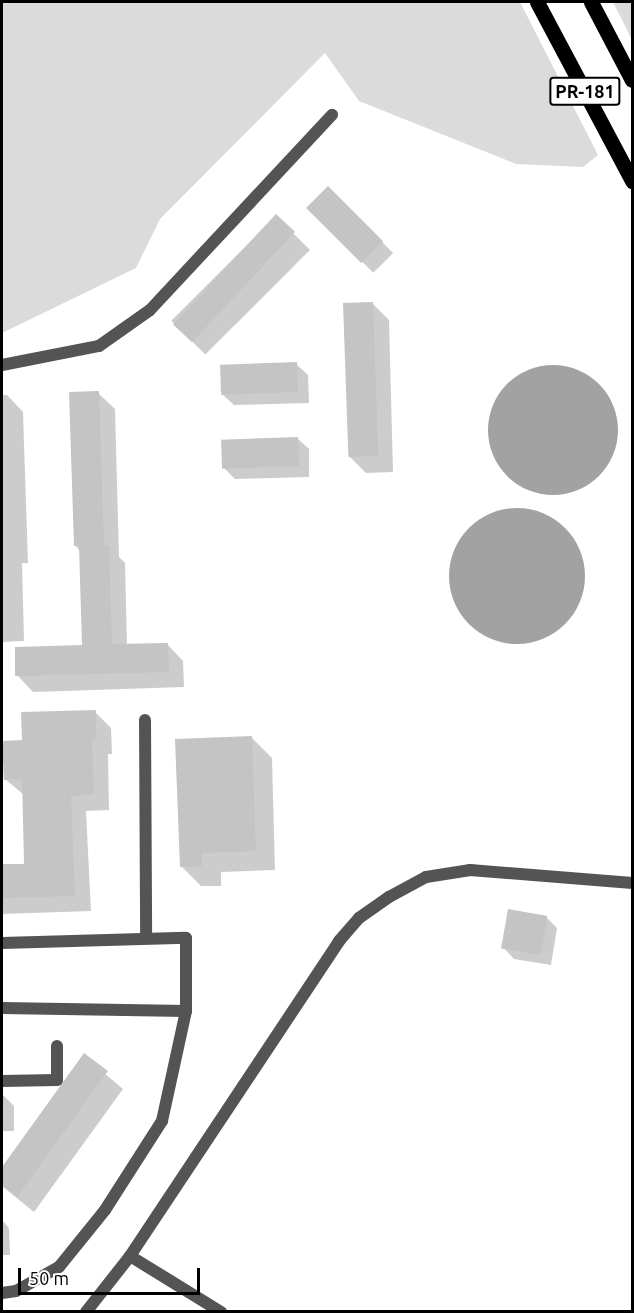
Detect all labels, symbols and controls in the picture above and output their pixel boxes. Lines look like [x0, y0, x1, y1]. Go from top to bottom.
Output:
road number: PR-181 [549, 76, 621, 106]
scale bar [21, 1256, 202, 1294]
text: 50 m [29, 1268, 69, 1288]

